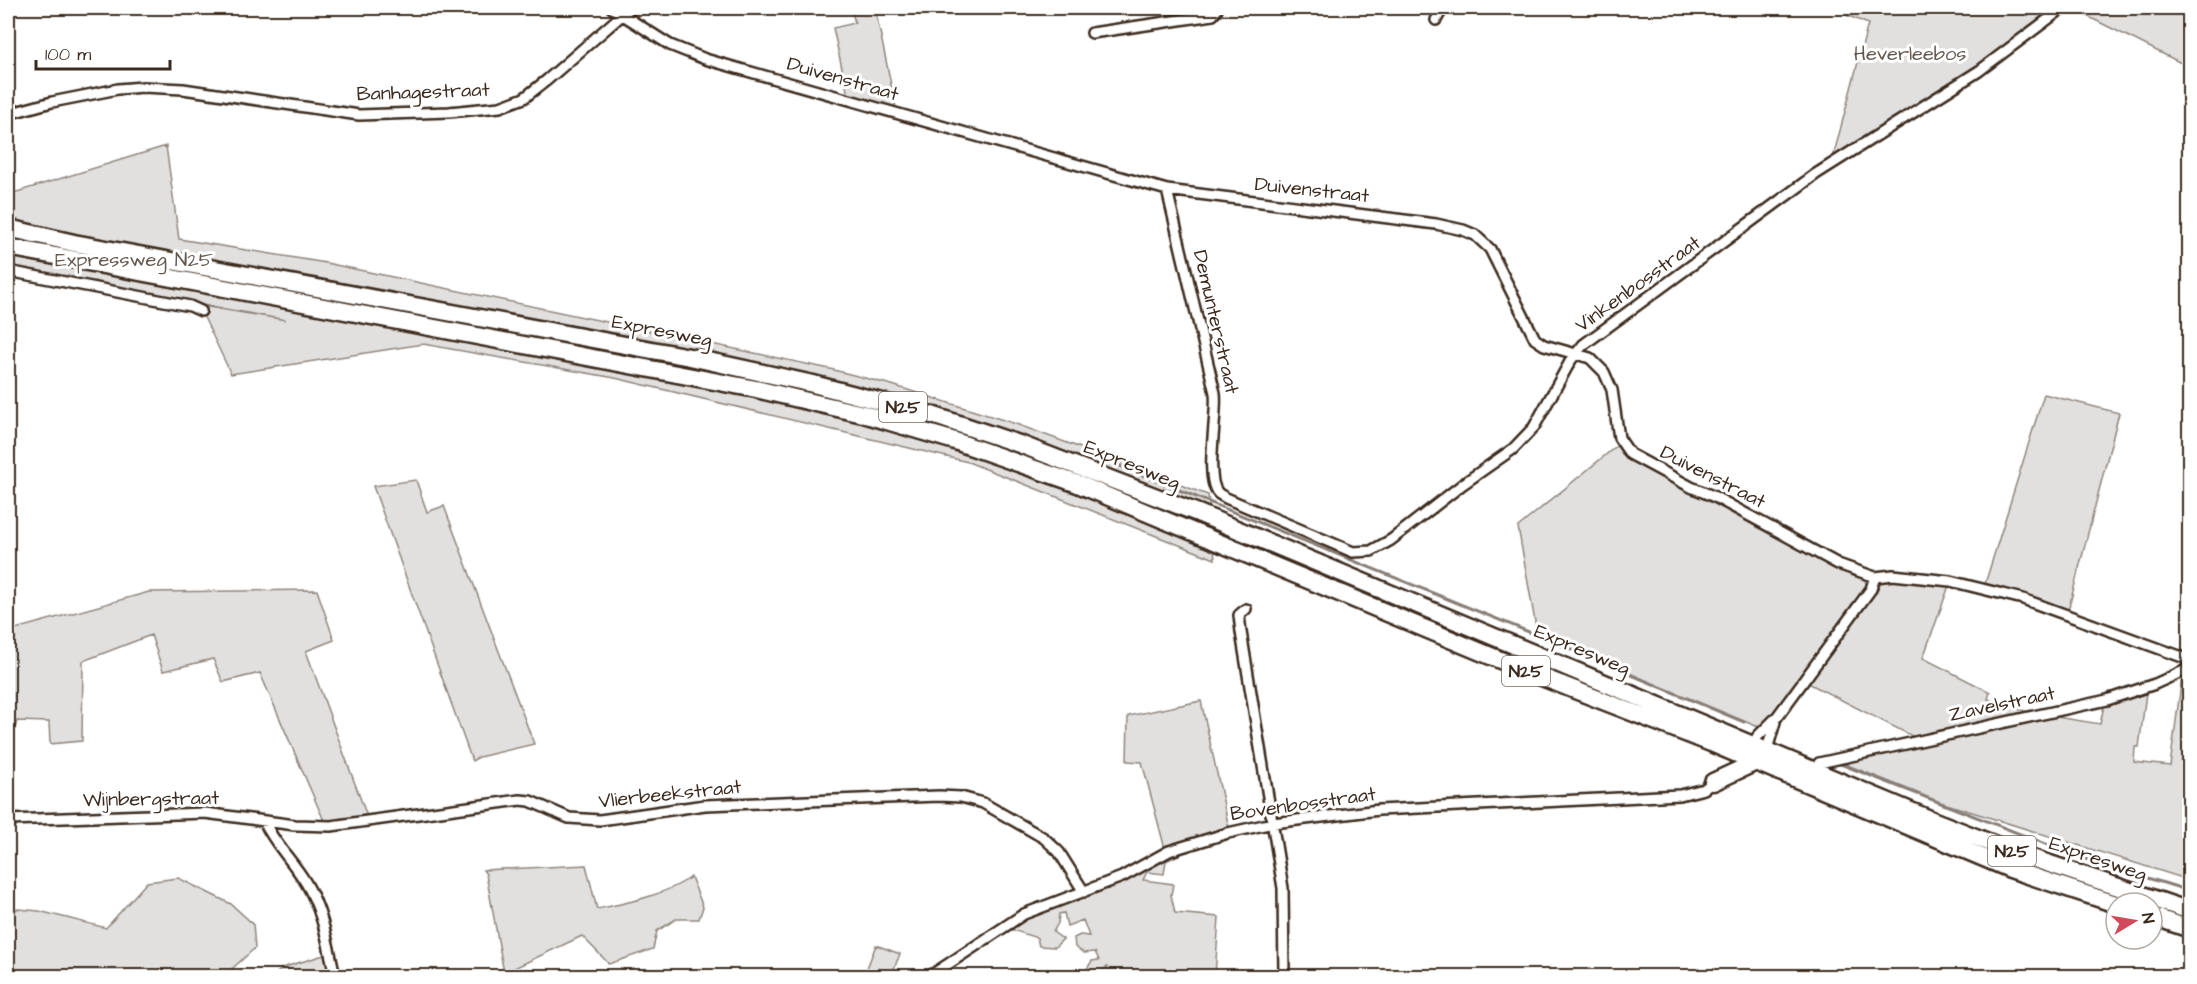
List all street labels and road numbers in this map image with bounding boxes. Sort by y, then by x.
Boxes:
street label: Duivenstraat [784,50,902,108]
street label: Banhagestraat [356,76,490,109]
street label: Duivenstraat [1253,170,1371,210]
street label: Vinkenbosstraat [1570,229,1706,339]
street label: Demunterstraat [1186,247,1246,397]
street label: Expresweg [609,308,715,355]
road number: N25 [879,392,927,422]
street label: Expresweg [1079,433,1184,498]
street label: Duivenstraat [1655,438,1771,516]
street label: Expresweg [1529,617,1634,684]
road number: N25 [1502,656,1550,686]
street label: Zavelstraat [1946,679,2058,729]
street label: Vlierbeekstraat [597,773,743,815]
street label: Bovenbosstraat [1228,780,1378,828]
street label: Wijnbergstraat [83,784,219,815]
street label: Expresweg [2045,829,2151,890]
road number: N25 [1988,836,2036,866]

